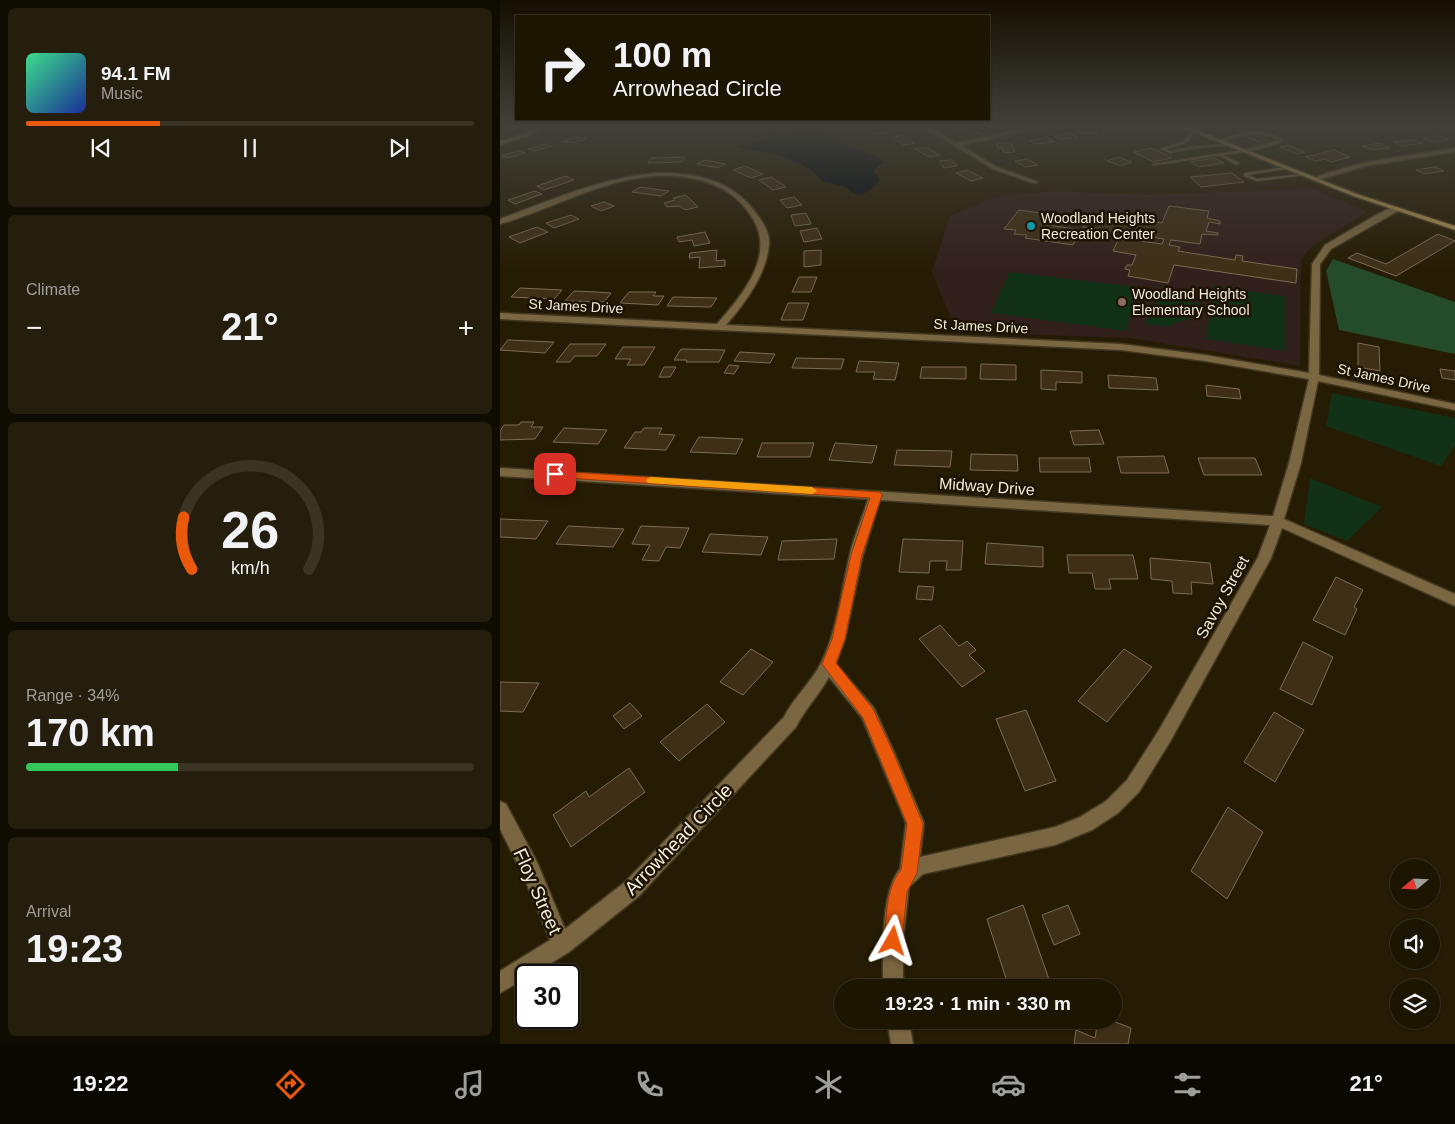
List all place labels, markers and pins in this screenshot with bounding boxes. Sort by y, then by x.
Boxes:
place label: Woodland Heights Recreation Center [1041,210,1155,242]
marker: Woodland Heights Recreation Center [1025,220,1037,232]
place label: Woodland Heights Elementary School [1132,286,1250,318]
marker: Woodland Heights Elementary School [1116,296,1128,308]
pin [534,453,576,495]

